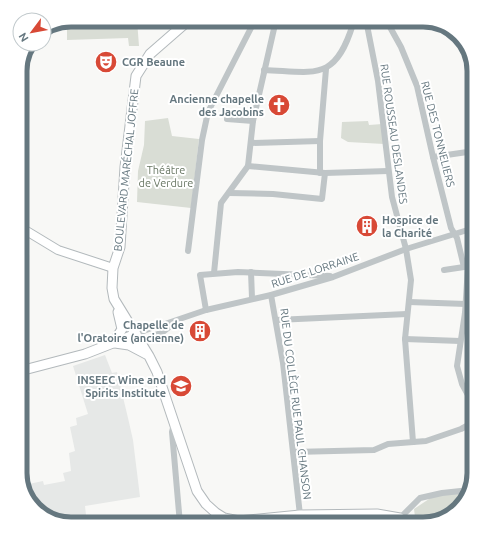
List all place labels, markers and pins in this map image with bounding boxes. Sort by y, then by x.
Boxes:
theatre icon: CGR Beaune [93,49,119,75]
place label: CGR Beaune [122,56,185,68]
church icon: Ancienne chapelle des Jacobins [266,92,292,118]
place label: Ancienne chapelle des Jacobins [169,93,264,118]
building icon: Hospice de la Charité [354,213,380,239]
place label: Hospice de la Charité [382,214,439,239]
building icon: Chapelle de l'Oratoire (ancienne) [187,318,213,344]
place label: Chapelle de l'Oratoire (ancienne) [78,319,184,345]
school or university icon: INSEEC Wine and Spirits Institute [168,373,194,399]
place label: INSEEC Wine and Spirits Institute [77,374,166,399]

